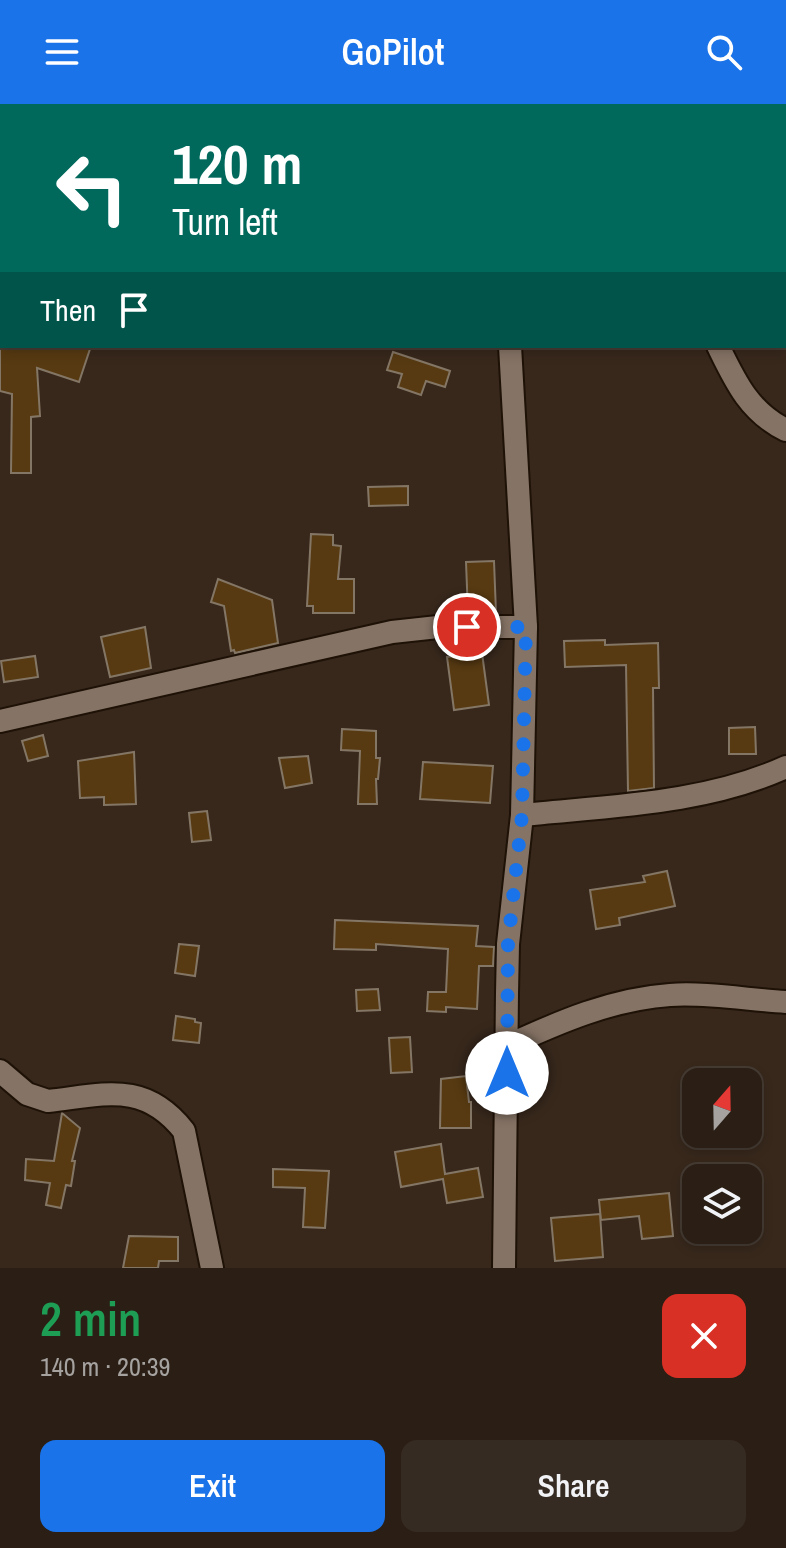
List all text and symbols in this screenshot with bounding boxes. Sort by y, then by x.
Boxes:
text: GoPilot [342,28,444,76]
icon: menu [40,30,84,74]
icon: search [702,30,746,74]
text: 120 m [172,126,302,201]
icon: left [40,136,144,240]
text: Turn left [172,198,278,246]
icon: arrive [112,288,156,332]
text: Then [40,290,96,330]
pin [433,593,501,661]
icon: arrive [445,605,489,649]
position arrow [465,1031,549,1115]
north arrow [682,1068,762,1148]
map controls [682,1068,762,1244]
button: layers [682,1164,762,1244]
text: 2 min [40,1286,141,1351]
button: close [662,1294,746,1378]
text: 140 m · 20:39 [40,1349,170,1384]
button: Exit [40,1440,385,1532]
button: Share [401,1440,746,1532]

